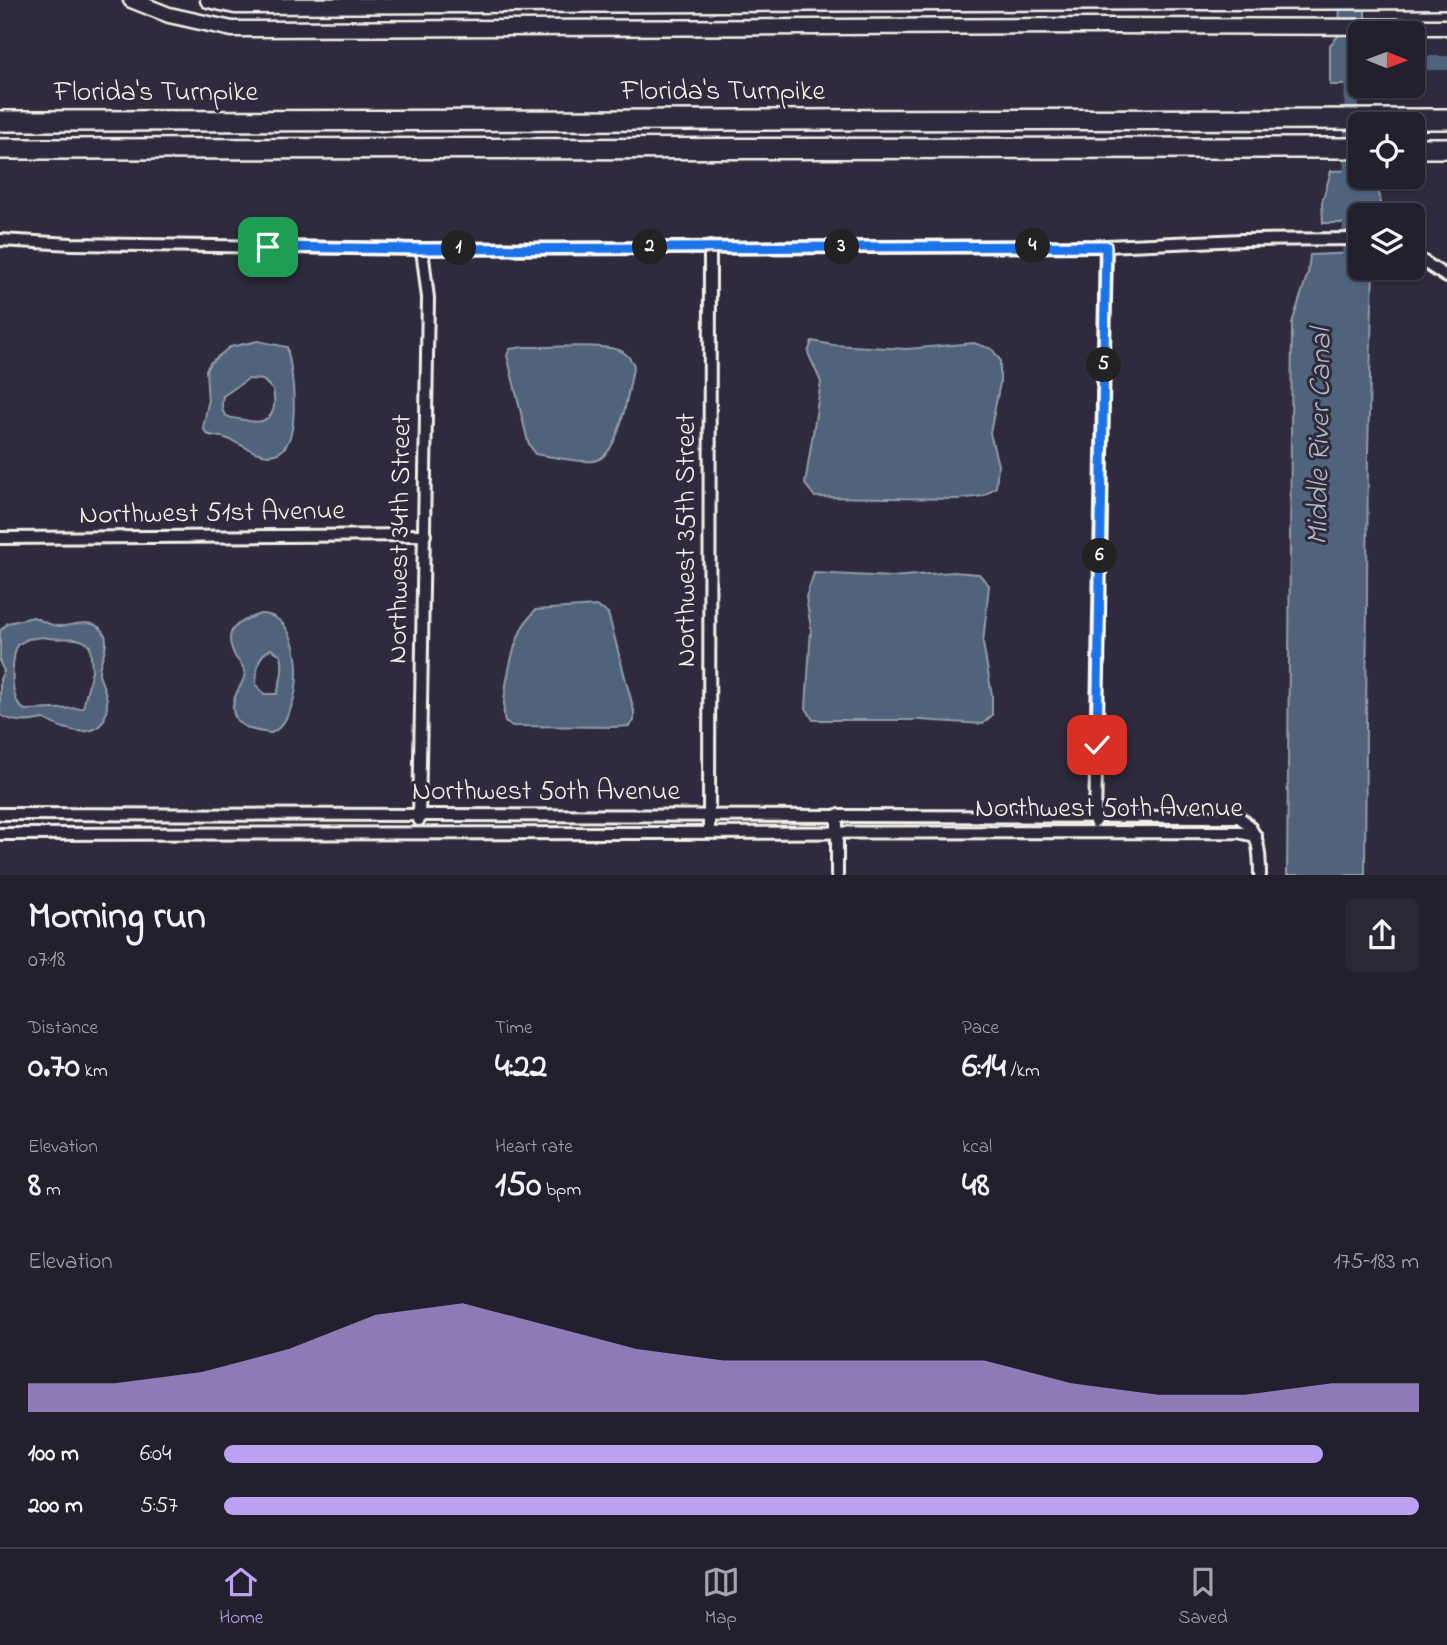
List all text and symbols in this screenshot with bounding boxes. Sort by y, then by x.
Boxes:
north arrow [1348,21,1424,98]
map controls [1348,21,1425,280]
street label: Florida's Turnpike [620,72,825,113]
street label: Florida's Turnpike [53,73,258,114]
button: locate [1348,112,1425,189]
button: layers [1348,203,1425,280]
pin [238,217,298,277]
icon: arrive [249,228,287,266]
pin: 4 [1016,229,1050,264]
pin: 1 [442,230,476,266]
pin: 2 [632,230,668,264]
pin: 3 [824,230,860,264]
text: 4 [1029,232,1036,259]
text: 2 [645,233,654,260]
text: 3 [838,233,845,260]
text: 1 [455,234,462,261]
water label: Middle River Canal [1297,324,1345,546]
pin: 5 [1086,348,1122,382]
text: 5 [1098,351,1109,378]
street label: Northwest 35th Street [667,413,708,667]
street label: Northwest 34th Street [378,414,424,664]
street label: Northwest 51st Avenue [79,491,346,537]
pin: 6 [1082,538,1118,574]
text: 6 [1095,542,1104,569]
pin [1067,715,1127,775]
icon: check [1078,726,1116,764]
street label: Northwest 50th Avenue [412,772,680,813]
street label: Northwest 50th Avenue [975,789,1243,830]
text: Morning run [28,890,206,946]
button: share [1345,898,1419,972]
text: 07:18 [28,944,65,977]
text: Distance [28,1015,98,1042]
text: Time [495,1015,533,1042]
text: Pace [962,1015,999,1042]
text: 0.70 [28,1042,80,1093]
text: 4:22 [495,1042,547,1093]
text: 6:14 [962,1042,1006,1093]
text: km [80,1058,108,1085]
text: /km [1006,1058,1040,1085]
text: Elevation [28,1134,98,1161]
text: Heart rate [495,1134,573,1161]
text: kcal [962,1134,992,1161]
text: 8 [28,1161,41,1212]
text: 150 [495,1161,541,1212]
text: 48 [962,1161,990,1212]
text: m [41,1177,61,1204]
text: bpm [541,1177,581,1204]
text: Elevation [28,1246,113,1279]
text: 175–183 m [1333,1246,1419,1279]
text: 100 m [28,1438,79,1471]
text: 6:04 [140,1438,172,1471]
text: 200 m [28,1490,83,1523]
text: 5:57 [140,1490,178,1523]
tab: Home [219,1563,263,1632]
tab: Map [702,1563,740,1632]
tab: Saved [1178,1563,1228,1632]

